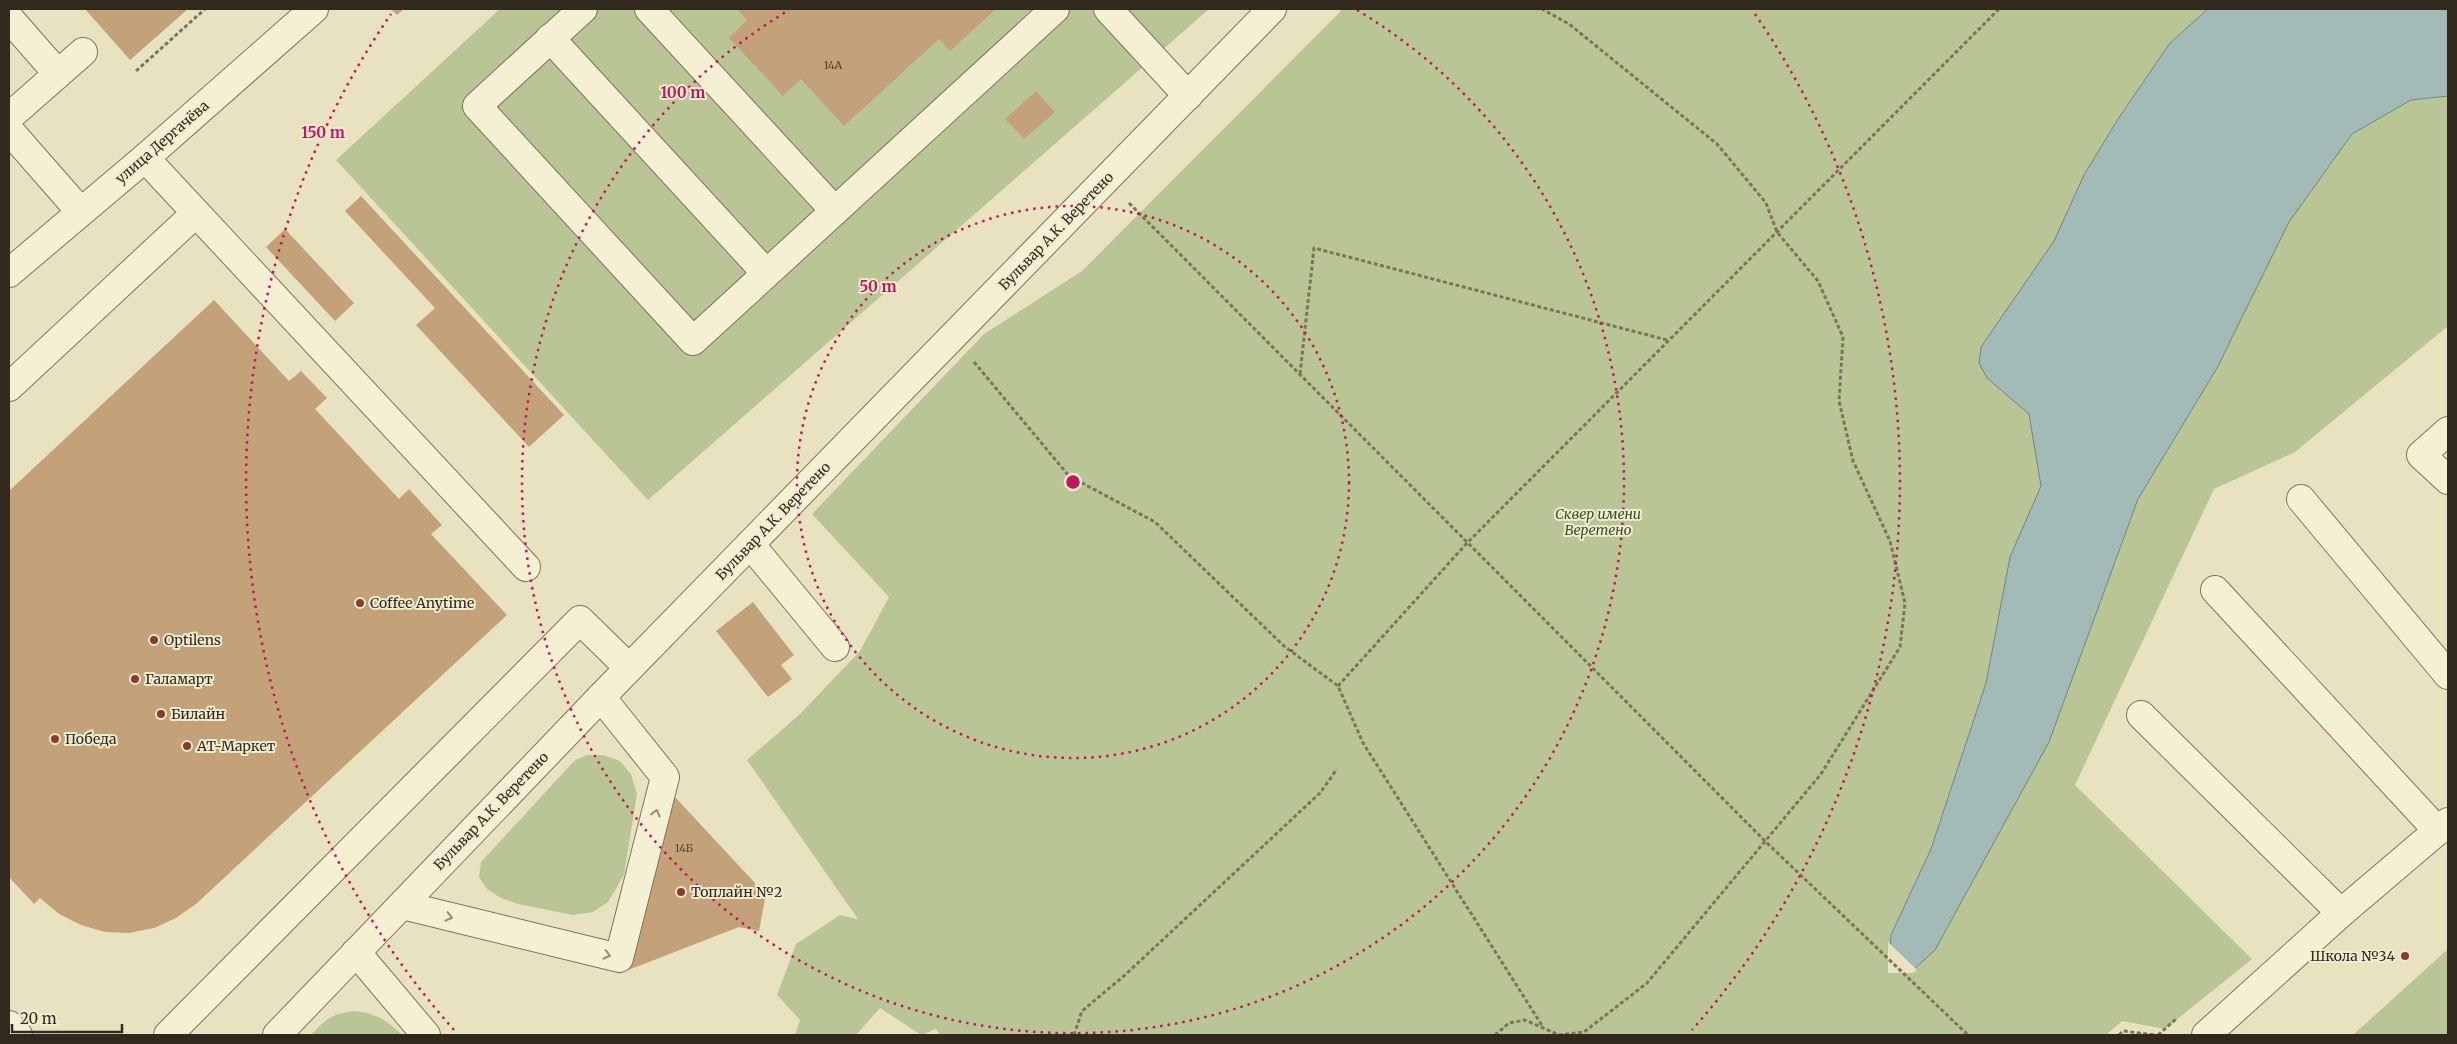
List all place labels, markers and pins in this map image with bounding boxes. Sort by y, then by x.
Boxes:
centre of rings [1064,473,1082,491]
place label: Coffee Anytime [370,594,474,612]
marker: Coffee Anytime [354,597,366,609]
place label: Optilens [164,631,221,649]
marker: Optilens [148,634,160,646]
place label: Галамарт [145,670,213,688]
marker: Галамарт [129,673,141,685]
place label: Билайн [171,705,226,723]
marker: Билайн [155,708,167,720]
place label: Победа [65,730,117,748]
marker: Победа [49,733,61,745]
place label: АТ-Маркет [196,737,276,755]
marker: АТ-Маркет [181,740,193,752]
place label: Топлайн №2 [691,883,782,901]
marker: Топлайн №2 [675,886,687,898]
place label: Школа №34 [2310,947,2395,965]
marker: Школа №34 [2399,950,2411,962]

